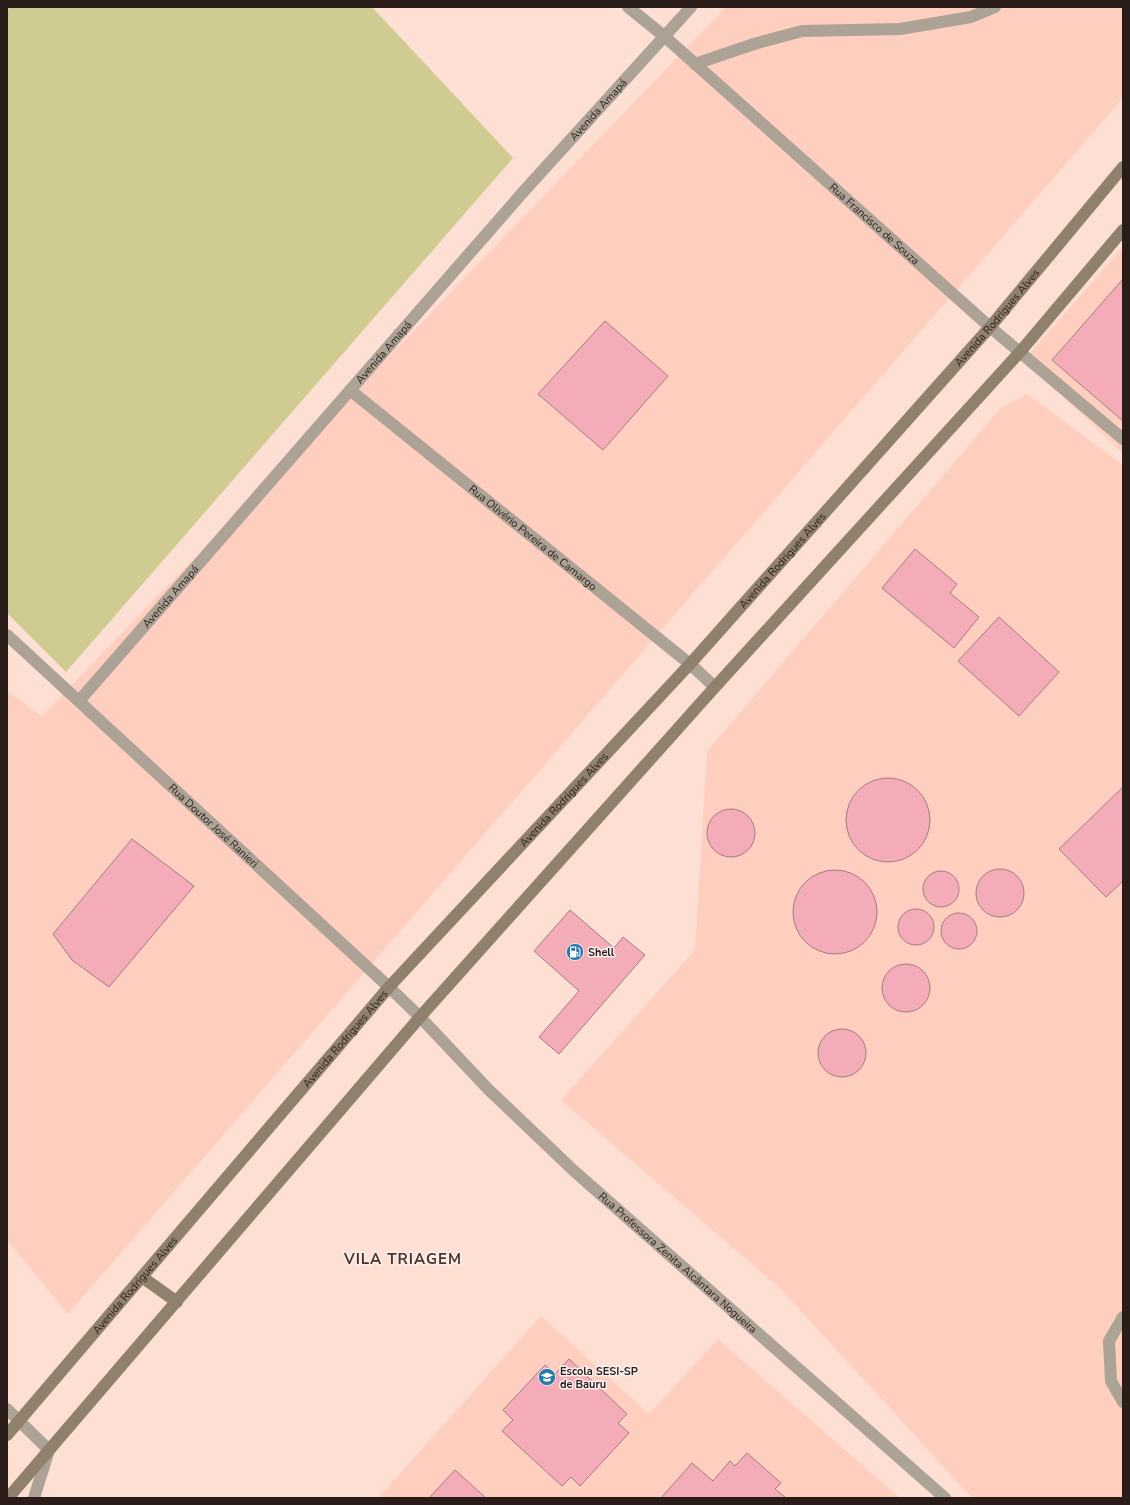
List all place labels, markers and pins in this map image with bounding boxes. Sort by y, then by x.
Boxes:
fuel station icon: Shell [565,942,585,962]
place label: Shell [588,945,615,960]
place label: Escola SESI-SP de Bauru [560,1364,638,1392]
school or university icon: Escola SESI-SP de Bauru [537,1367,557,1387]

